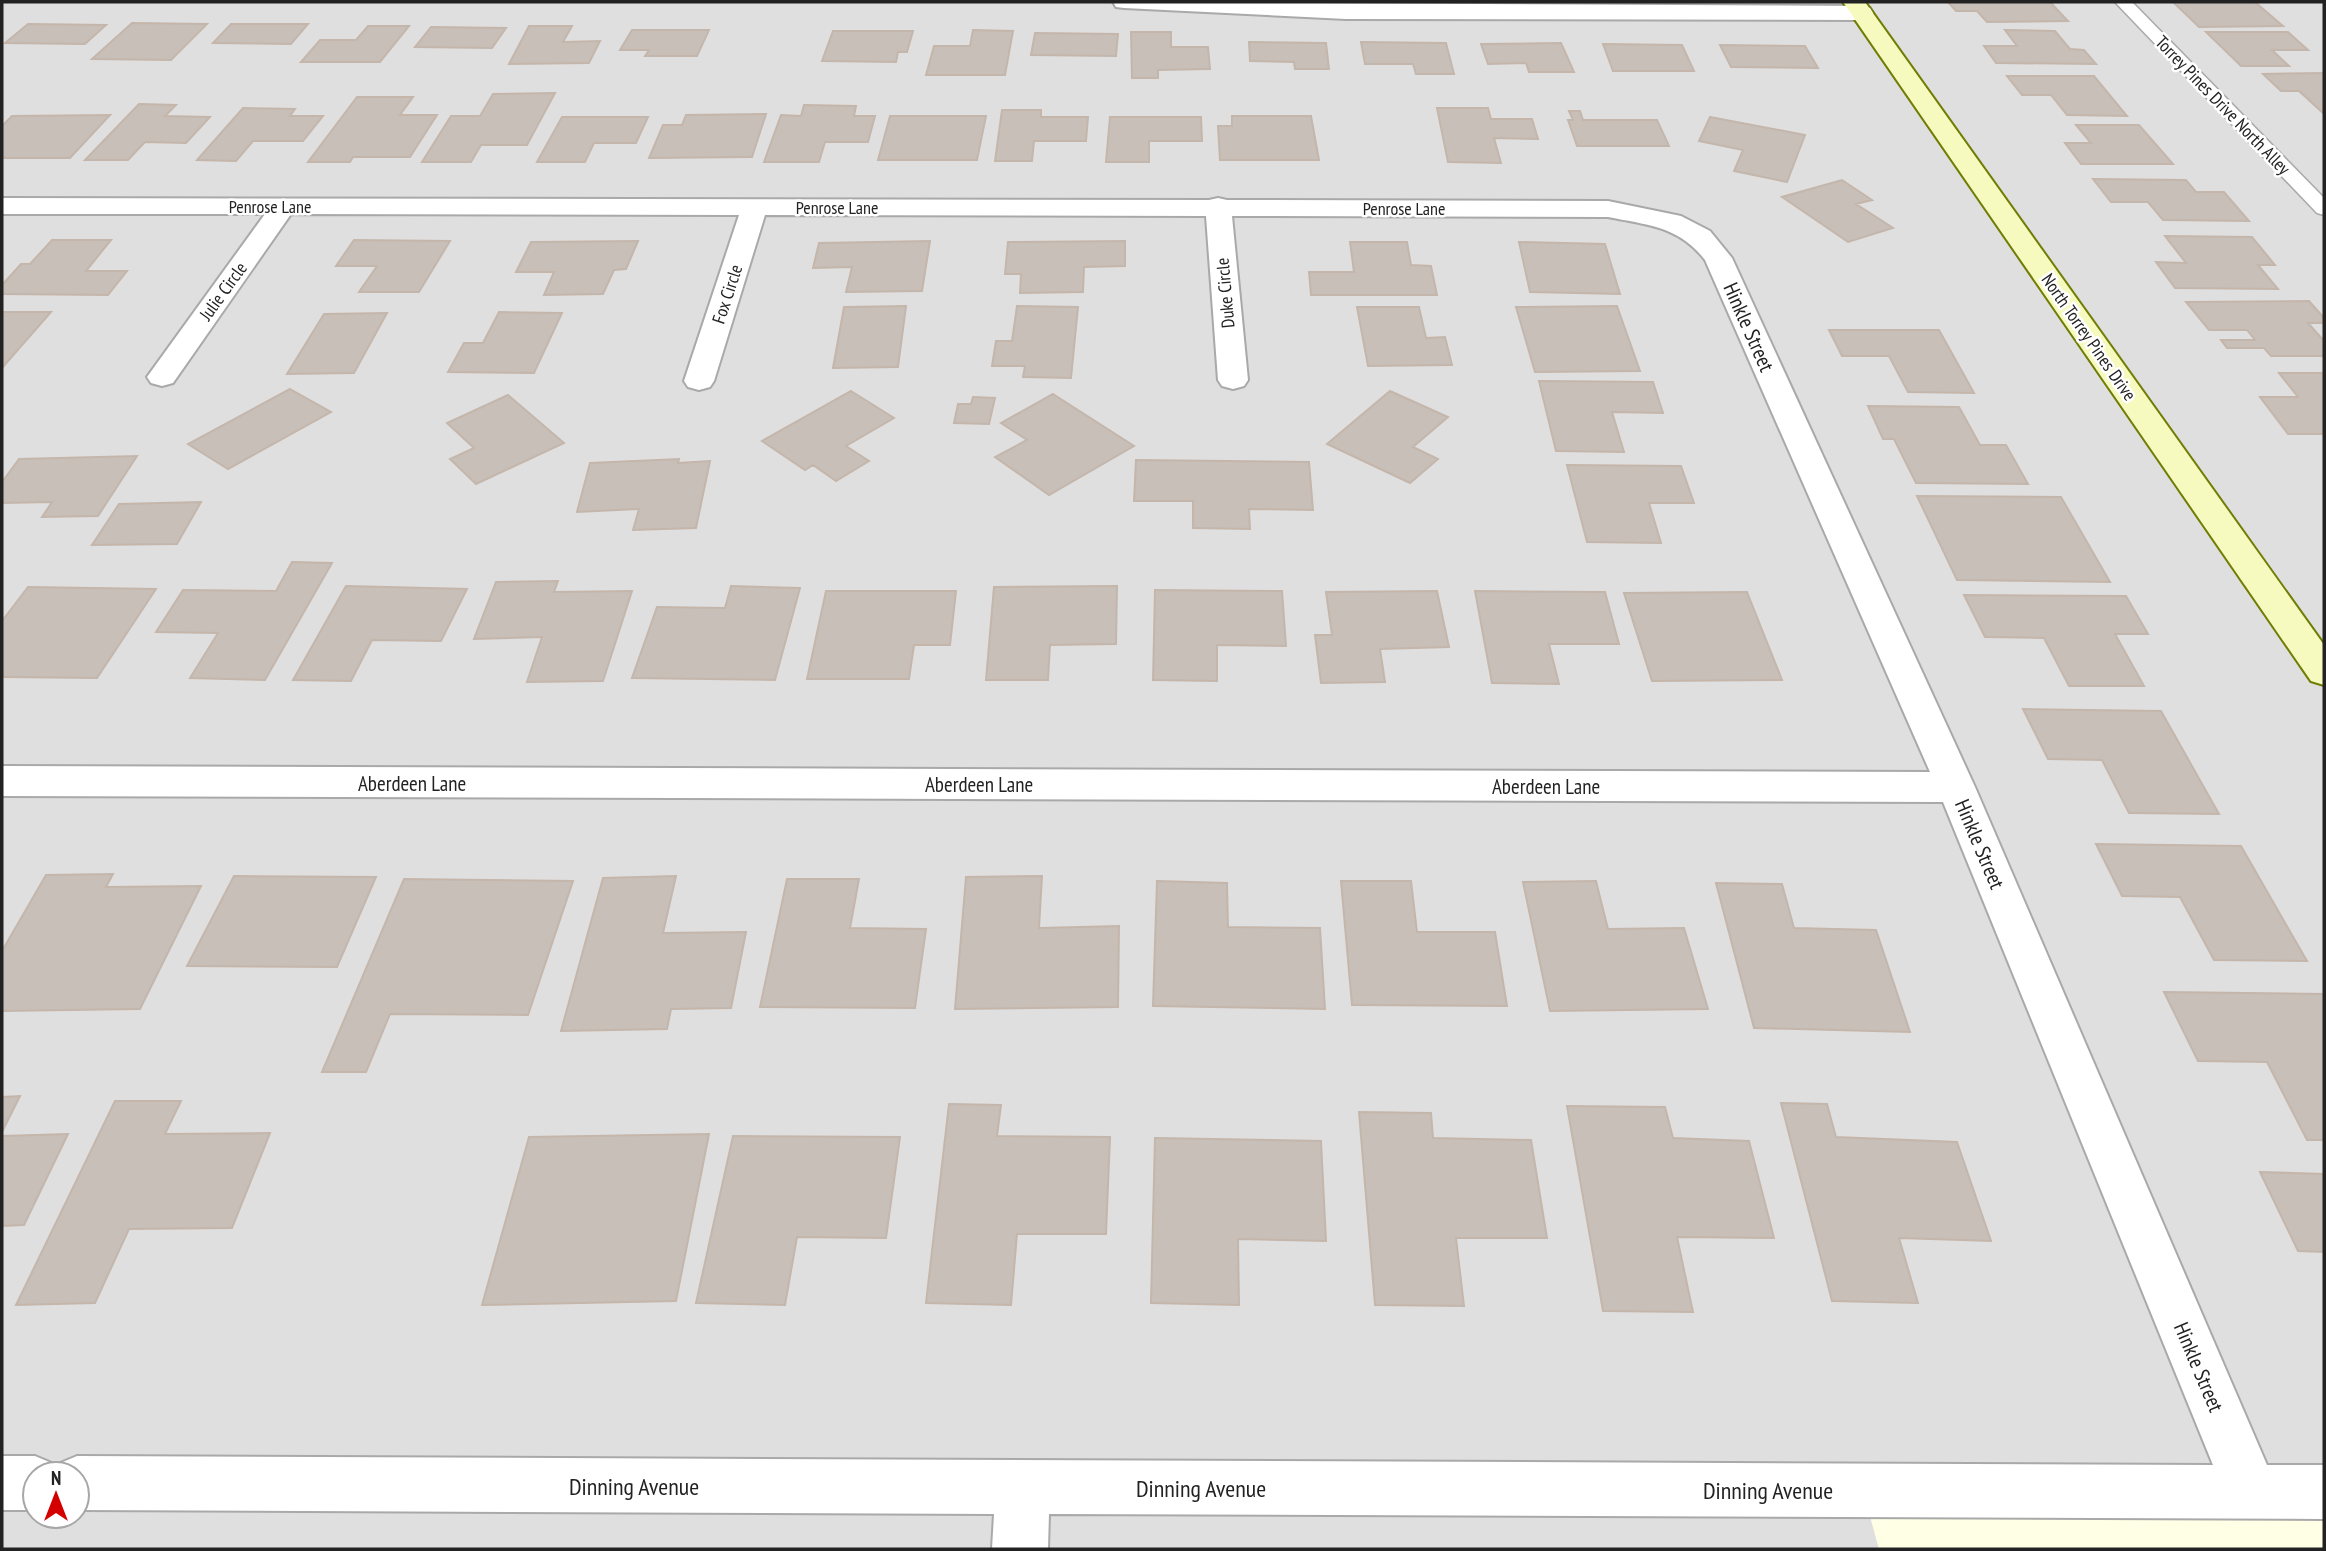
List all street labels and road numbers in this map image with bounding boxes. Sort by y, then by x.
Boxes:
street label: Torrey Pines Drive North Alley [2151,31,2296,180]
street label: Penrose Lane [229,195,311,218]
street label: Penrose Lane [796,196,878,219]
street label: Penrose Lane [1363,197,1445,220]
street label: Julie Circle [194,257,252,326]
street label: Duke Circle [1210,257,1240,329]
street label: Fox Circle [707,262,747,326]
street label: North Torrey Pines Drive [2037,269,2141,405]
street label: Hinkle Street [1717,278,1781,376]
street label: Aberdeen Lane [358,770,466,797]
street label: Aberdeen Lane [925,771,1033,798]
street label: Aberdeen Lane [1492,773,1600,800]
street label: Hinkle Street [1949,795,2011,893]
street label: Hinkle Street [2168,1318,2230,1416]
street label: Dinning Avenue [569,1471,699,1502]
street label: Dinning Avenue [1136,1473,1266,1504]
street label: Dinning Avenue [1703,1475,1833,1506]

